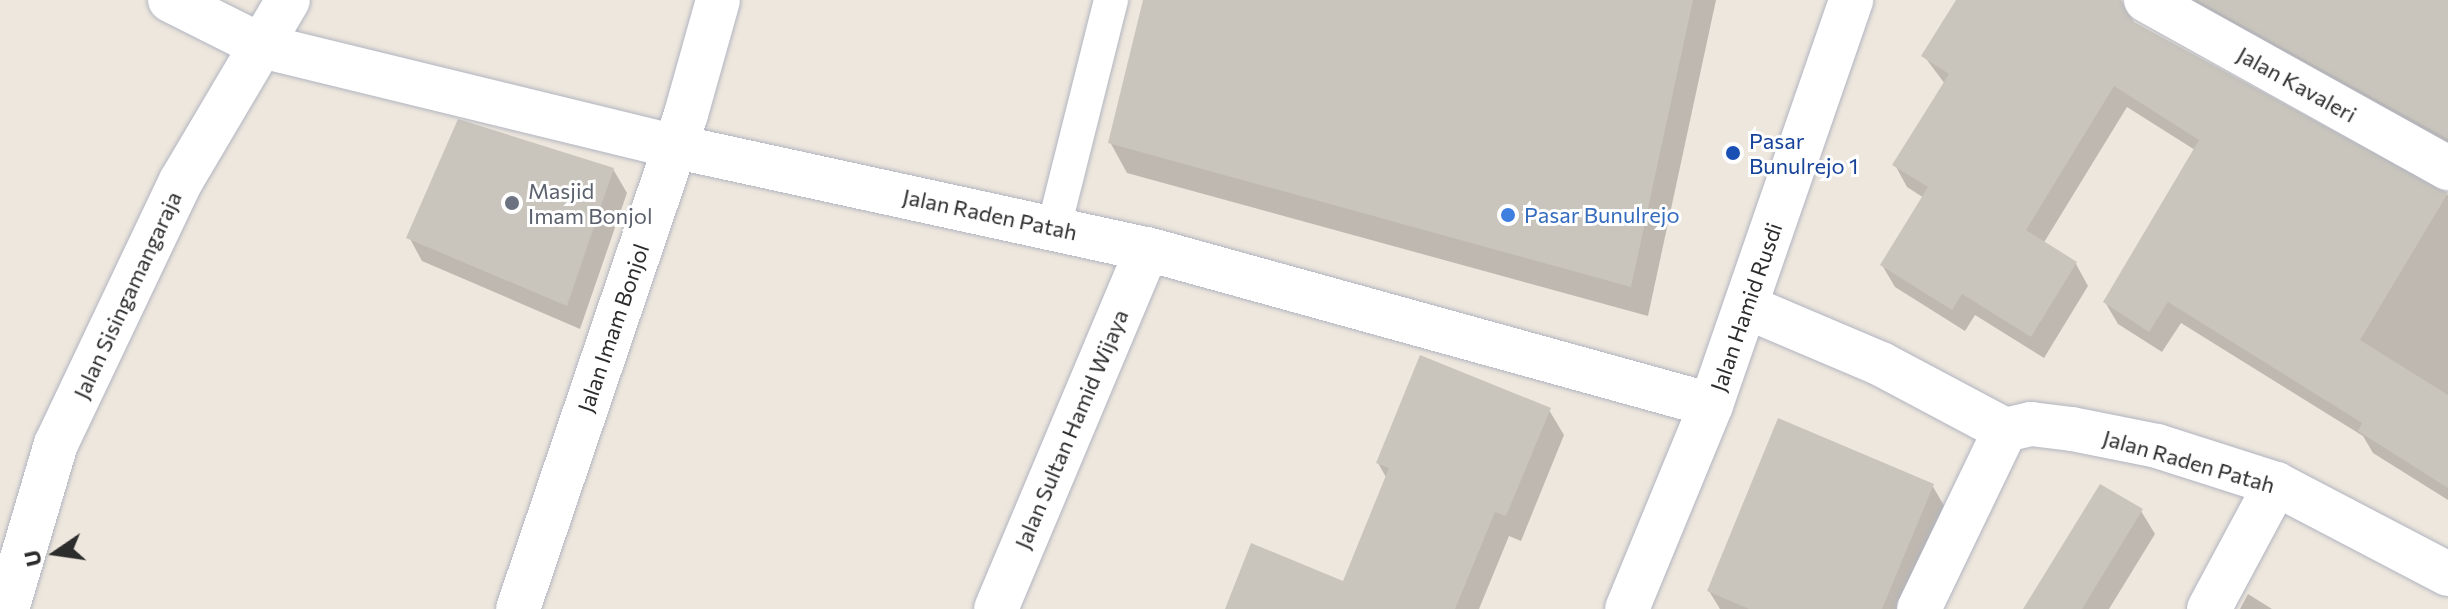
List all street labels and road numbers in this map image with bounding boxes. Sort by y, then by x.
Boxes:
street label: Jalan Kavaleri [2233,40,2361,128]
street label: Jalan Raden Patah [900,183,1080,245]
street label: Jalan Sisingamangaraja [67,187,187,403]
street label: Jalan Hamid Rusdi [1705,219,1787,395]
street label: Jalan Imam Bonjol [572,240,654,416]
street label: Jalan Sultan Hamid Wijaya [1009,305,1133,553]
street label: Jalan Raden Patah [2100,424,2278,498]

